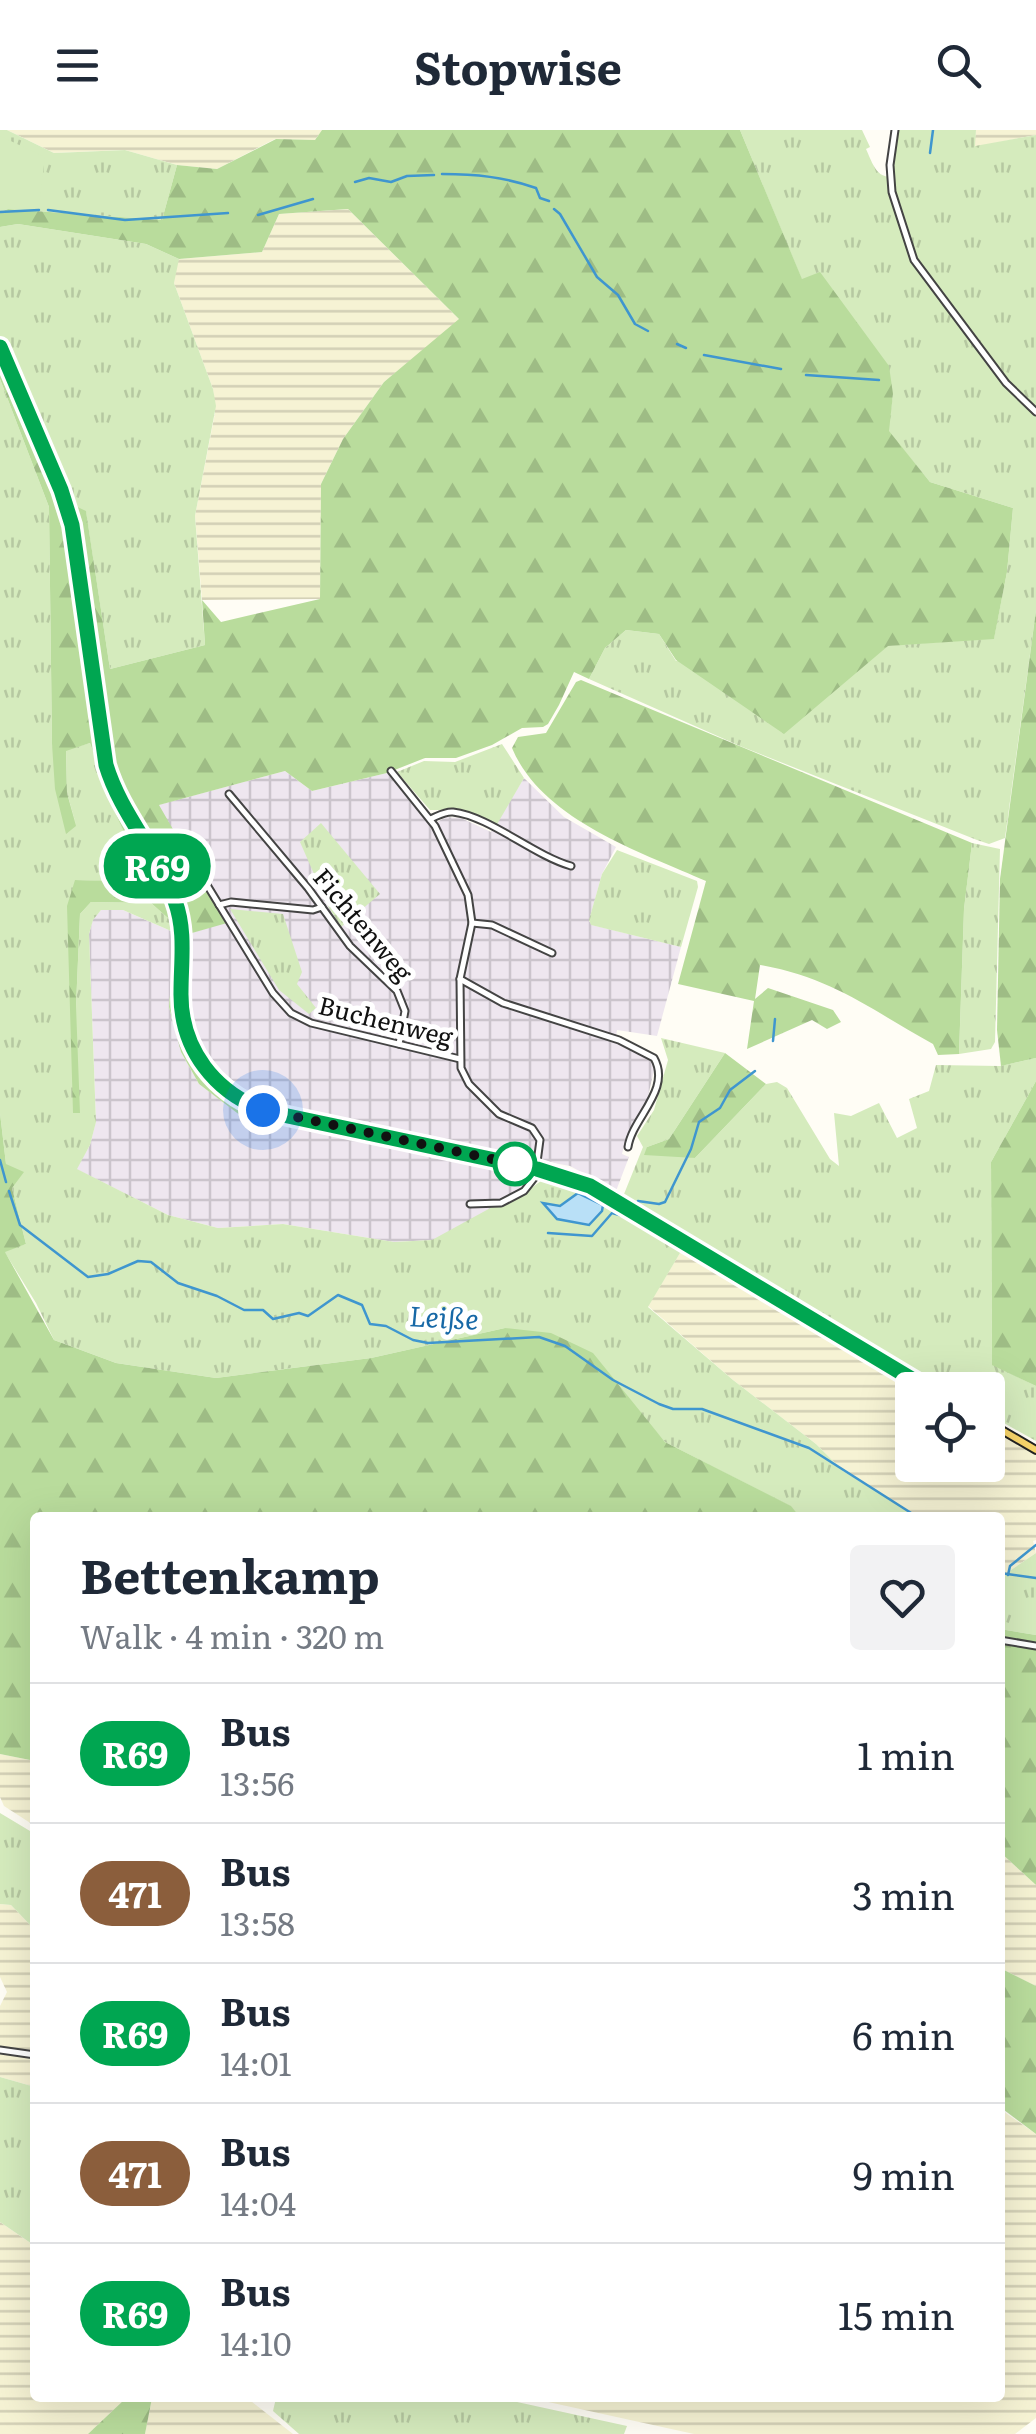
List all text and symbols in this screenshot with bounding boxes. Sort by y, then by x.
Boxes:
text: Stopwise [414,32,622,99]
icon: menu [50,38,105,93]
icon: search [931,38,986,93]
line badge: R69 [100,834,214,898]
text: R69 [124,840,190,892]
street label: Fichtenweg [305,859,423,989]
street label: Buchenweg [315,985,457,1055]
your location [238,1085,288,1135]
unlabelled marker [494,1143,536,1185]
water label: Leiße [408,1293,480,1339]
map controls [895,1372,1005,1482]
button: locate [895,1372,1005,1482]
text: Bettenkamp [80,1538,380,1609]
button: heart [850,1545,955,1650]
text: Walk · 4 min · 320 m [80,1611,384,1659]
text: Bus [220,1701,291,1758]
text: 1 min [857,1725,955,1782]
text: R69 [102,1727,168,1779]
text: 13:56 [220,1758,294,1806]
text: Bus [220,1841,291,1898]
text: 3 min [852,1865,955,1922]
text: 471 [108,1867,162,1919]
text: 13:58 [220,1898,295,1946]
text: Bus [220,1981,291,2038]
text: 6 min [852,2005,955,2062]
text: R69 [102,2007,168,2059]
text: 14:01 [220,2038,292,2086]
text: Bus [220,2121,291,2178]
text: 9 min [853,2145,955,2202]
text: 471 [108,2147,162,2199]
text: 14:04 [220,2178,296,2226]
text: Bus [220,2261,291,2318]
text: 15 min [838,2285,955,2342]
text: R69 [102,2287,168,2339]
text: 14:10 [220,2318,292,2366]

